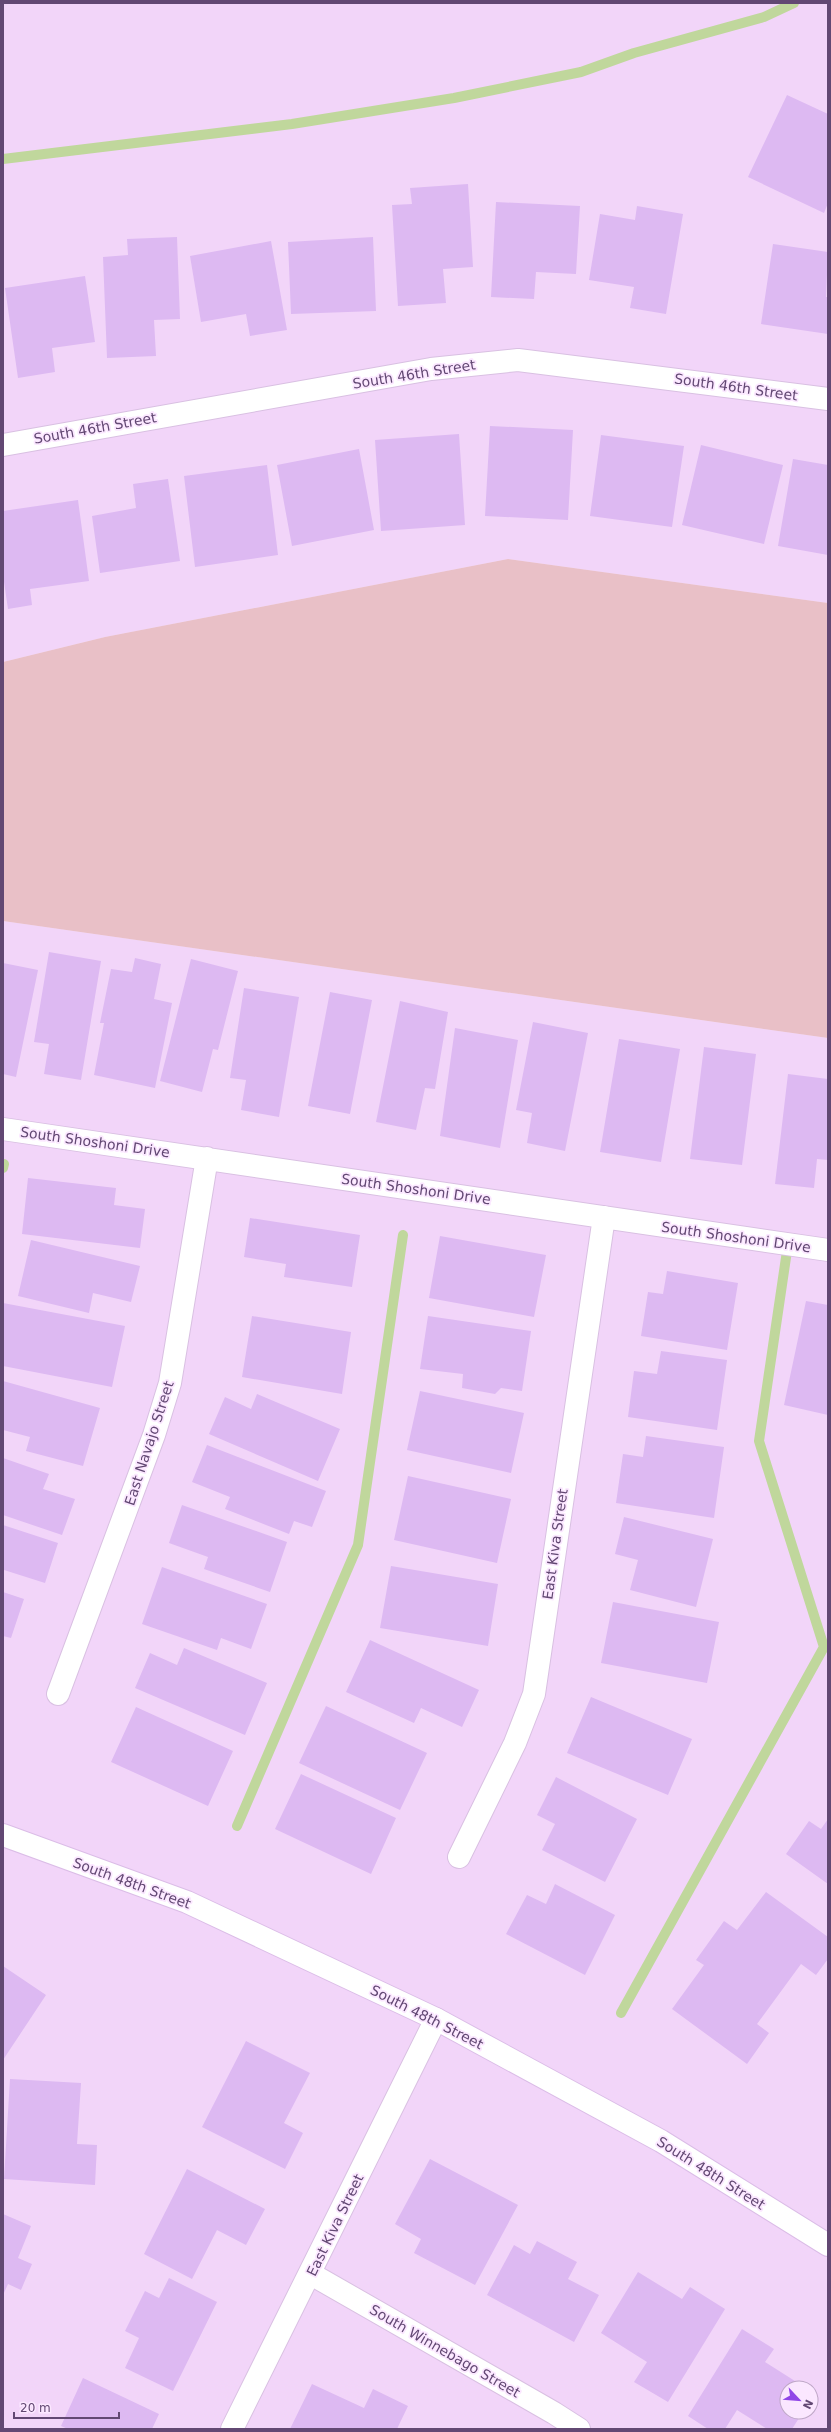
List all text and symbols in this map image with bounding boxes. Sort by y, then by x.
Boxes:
street label: South 46th Street [351,356,477,392]
street label: South 46th Street [673,370,799,404]
street label: South 46th Street [32,409,158,447]
street label: South Shoshoni Drive [19,1124,171,1160]
street label: South Shoshoni Drive [340,1171,492,1207]
street label: South Shoshoni Drive [660,1219,812,1255]
street label: East Navajo Street [121,1378,177,1507]
street label: East Kiva Street [539,1487,571,1600]
street label: South 48th Street [71,1854,194,1912]
street label: South 48th Street [368,1982,486,2053]
street label: South 48th Street [654,2133,768,2213]
street label: East Kiva Street [303,2171,367,2279]
street label: South Winnebago Street [367,2301,523,2401]
north arrow [779,2380,819,2420]
scale bar [14,2394,119,2420]
text: N [800,2397,815,2411]
text: 20 m [20,2401,51,2415]

